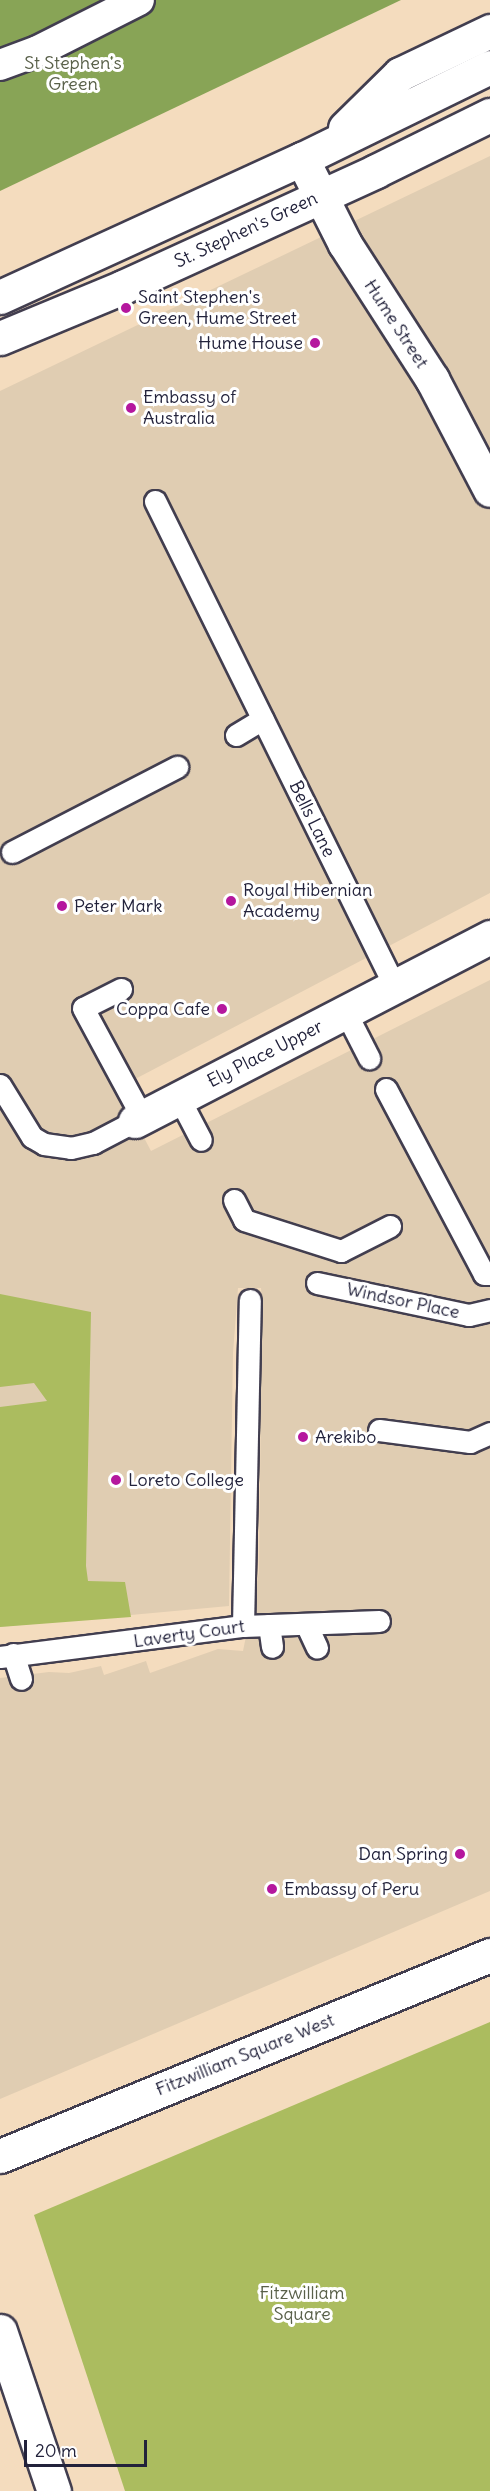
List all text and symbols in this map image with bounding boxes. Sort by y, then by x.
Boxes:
park label: St Stephen's Green [24,53,122,96]
street label: St. Stephen's Green [171,187,321,273]
street label: Hume Street [359,276,433,372]
place label: Saint Stephen's Green, Hume Street [138,287,297,330]
marker: Saint Stephen's Green, Hume Street [119,301,133,315]
place label: Hume House [198,332,303,354]
marker: Hume House [308,336,322,350]
place label: Embassy of Australia [143,387,236,430]
marker: Embassy of Australia [124,401,138,415]
street label: Bells Lane [284,777,340,861]
place label: Royal Hibernian Academy [243,880,372,922]
marker: Royal Hibernian Academy [224,894,238,908]
place label: Peter Mark [74,895,162,917]
marker: Peter Mark [55,899,69,913]
place label: Coppa Cafe [116,998,210,1020]
marker: Coppa Cafe [215,1002,229,1016]
street label: Ely Place Upper [204,1016,326,1092]
street label: Windsor Place [345,1278,461,1324]
place label: Arekibo [315,1426,376,1448]
marker: Arekibo [296,1430,310,1444]
place label: Loreto College [128,1469,244,1491]
marker: Loreto College [109,1473,123,1487]
street label: Laverty Court [132,1616,246,1652]
place label: Dan Spring [358,1843,448,1865]
marker: Dan Spring [453,1847,467,1861]
place label: Embassy of Peru [284,1878,419,1900]
marker: Embassy of Peru [265,1882,279,1896]
street label: Fitzwilliam Square West [153,2009,337,2101]
park label: Fitzwilliam Square [259,2283,345,2326]
scale bar [27,2428,150,2466]
text: 20 m [35,2439,77,2462]

